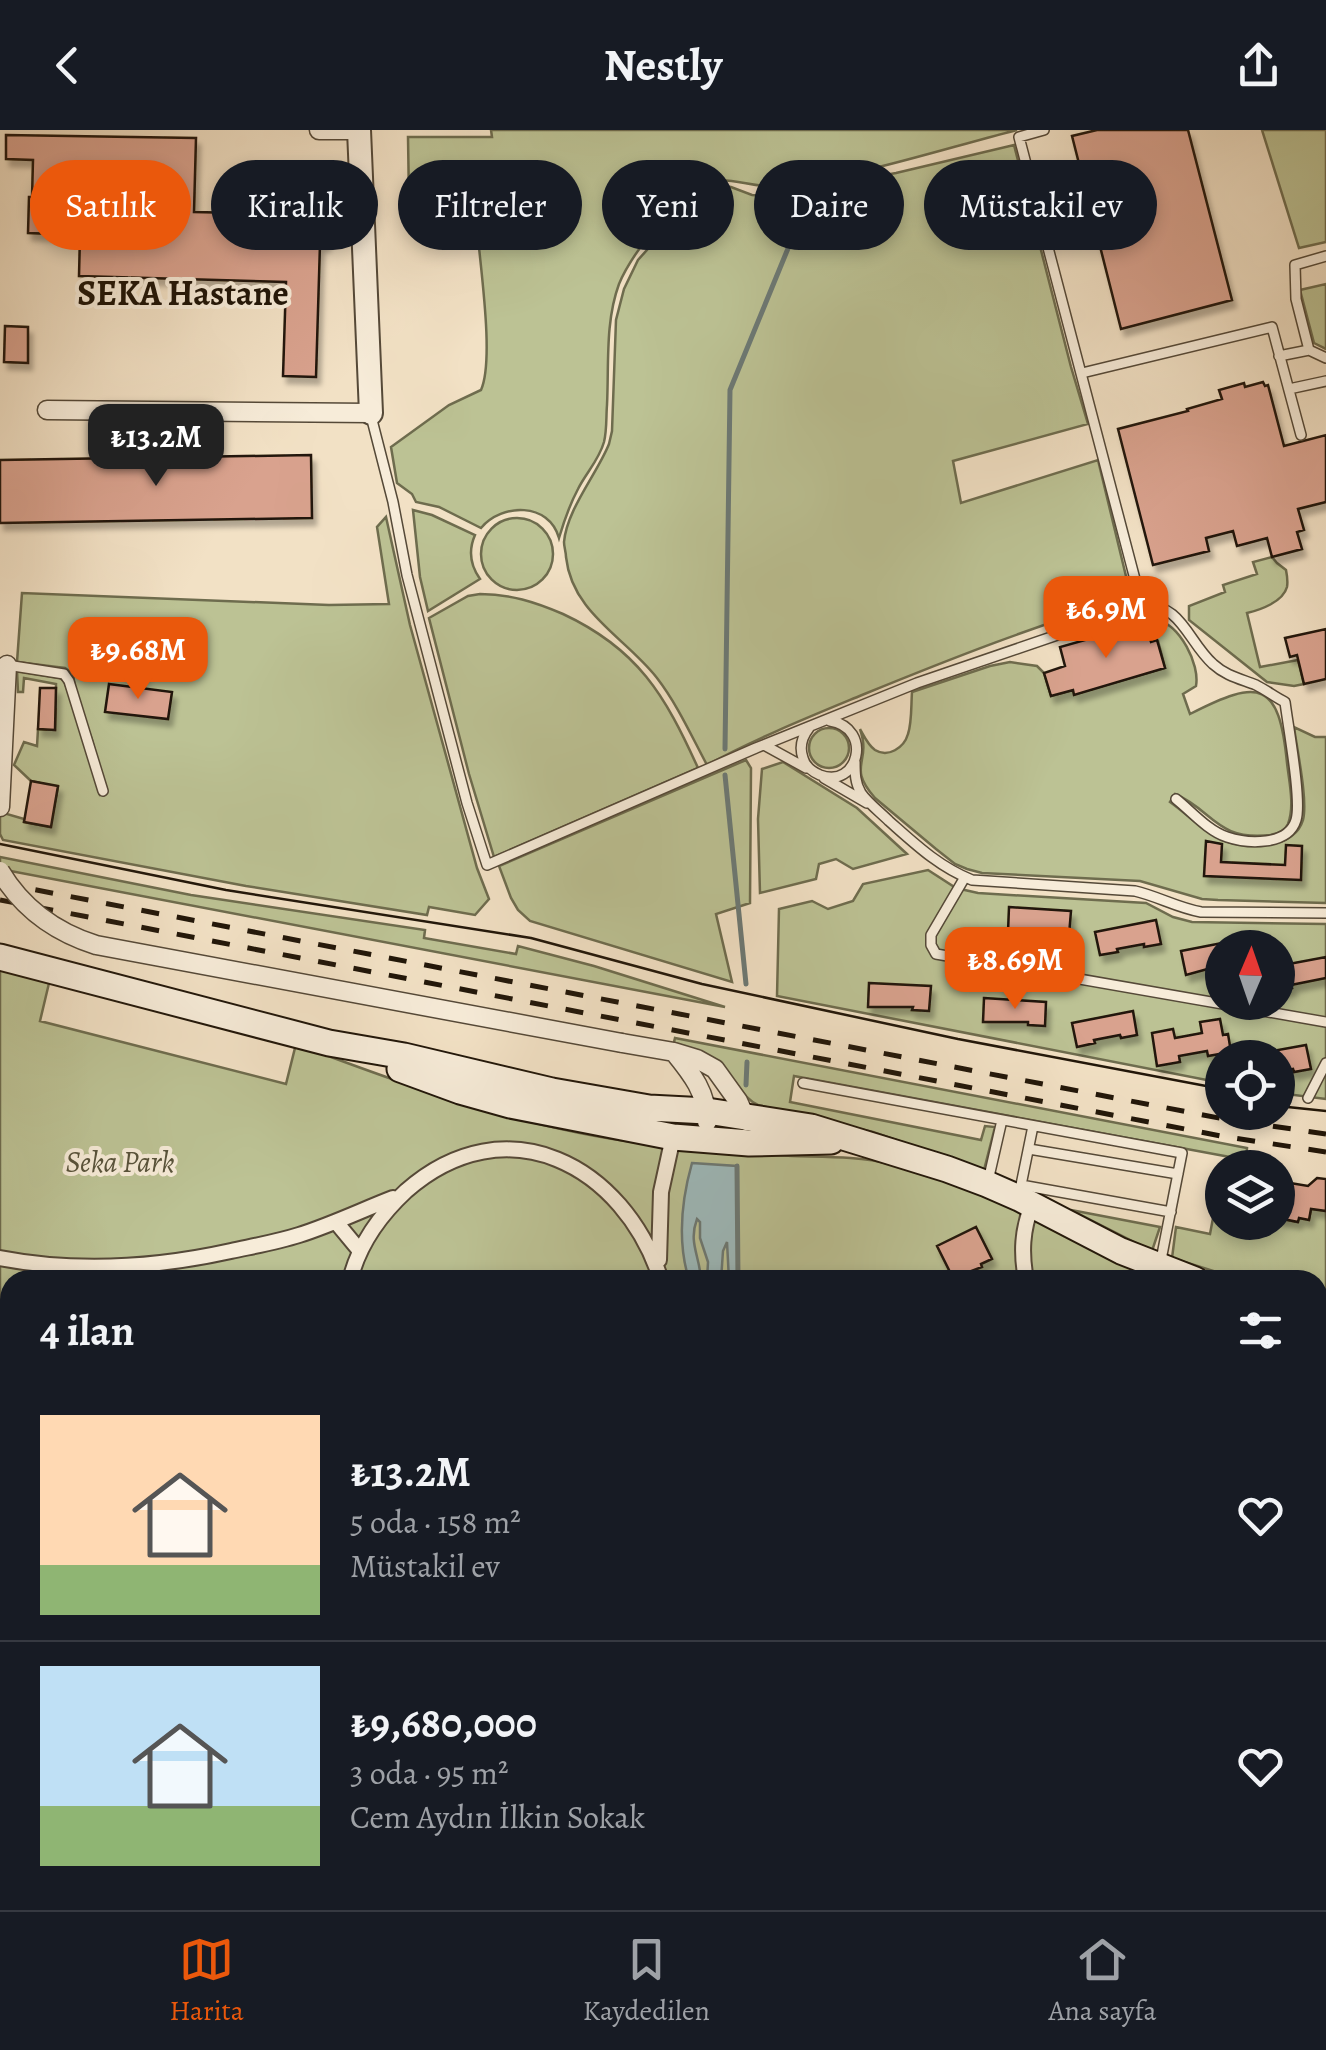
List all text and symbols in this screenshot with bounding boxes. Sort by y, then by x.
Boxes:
text: Nestly [604,34,722,96]
icon: back [40,38,95,93]
icon: share [1231,38,1286,93]
chip: Satılık [30,160,191,250]
chip: Kiralık [211,160,378,250]
chip: Filtreler [398,160,582,250]
chip: Yeni [602,160,734,250]
chip: Daire [754,160,904,250]
chip: Müstakil ev [924,160,1157,250]
district label: SEKA Hastane [77,269,289,317]
pin: ₺13.2M [75,404,237,489]
text: ₺13.2M [110,414,202,458]
pin: ₺6.9M [1036,576,1176,661]
text: ₺6.9M [1065,586,1147,630]
pin: ₺9.68M [57,617,219,702]
text: ₺9.68M [90,627,186,671]
pin: ₺8.69M [934,927,1096,1012]
north arrow [1205,930,1295,1020]
map controls [1205,930,1295,1240]
text: ₺8.69M [967,937,1063,981]
button: locate [1205,1040,1295,1130]
park label: Seka Park [65,1142,175,1182]
button: layers [1205,1150,1295,1240]
text: 4 ilan [40,1302,134,1359]
icon: filters [1233,1303,1288,1358]
text: ₺13.2M [350,1443,471,1500]
icon: home [120,1455,240,1575]
icon: heart [1233,1488,1288,1543]
text: 5 oda · 158 m² [350,1500,521,1544]
text: Müstakil ev [350,1544,500,1588]
text: ₺9,680,000 [350,1694,537,1751]
icon: home [120,1706,240,1826]
icon: heart [1233,1739,1288,1794]
text: 3 oda · 95 m² [350,1751,509,1795]
text: Cem Aydın İlkin Sokak [350,1795,645,1839]
tab: Harita [169,1932,244,2030]
tab: Kaydedilen [583,1932,710,2030]
tab: Ana sayfa [1049,1932,1157,2030]

